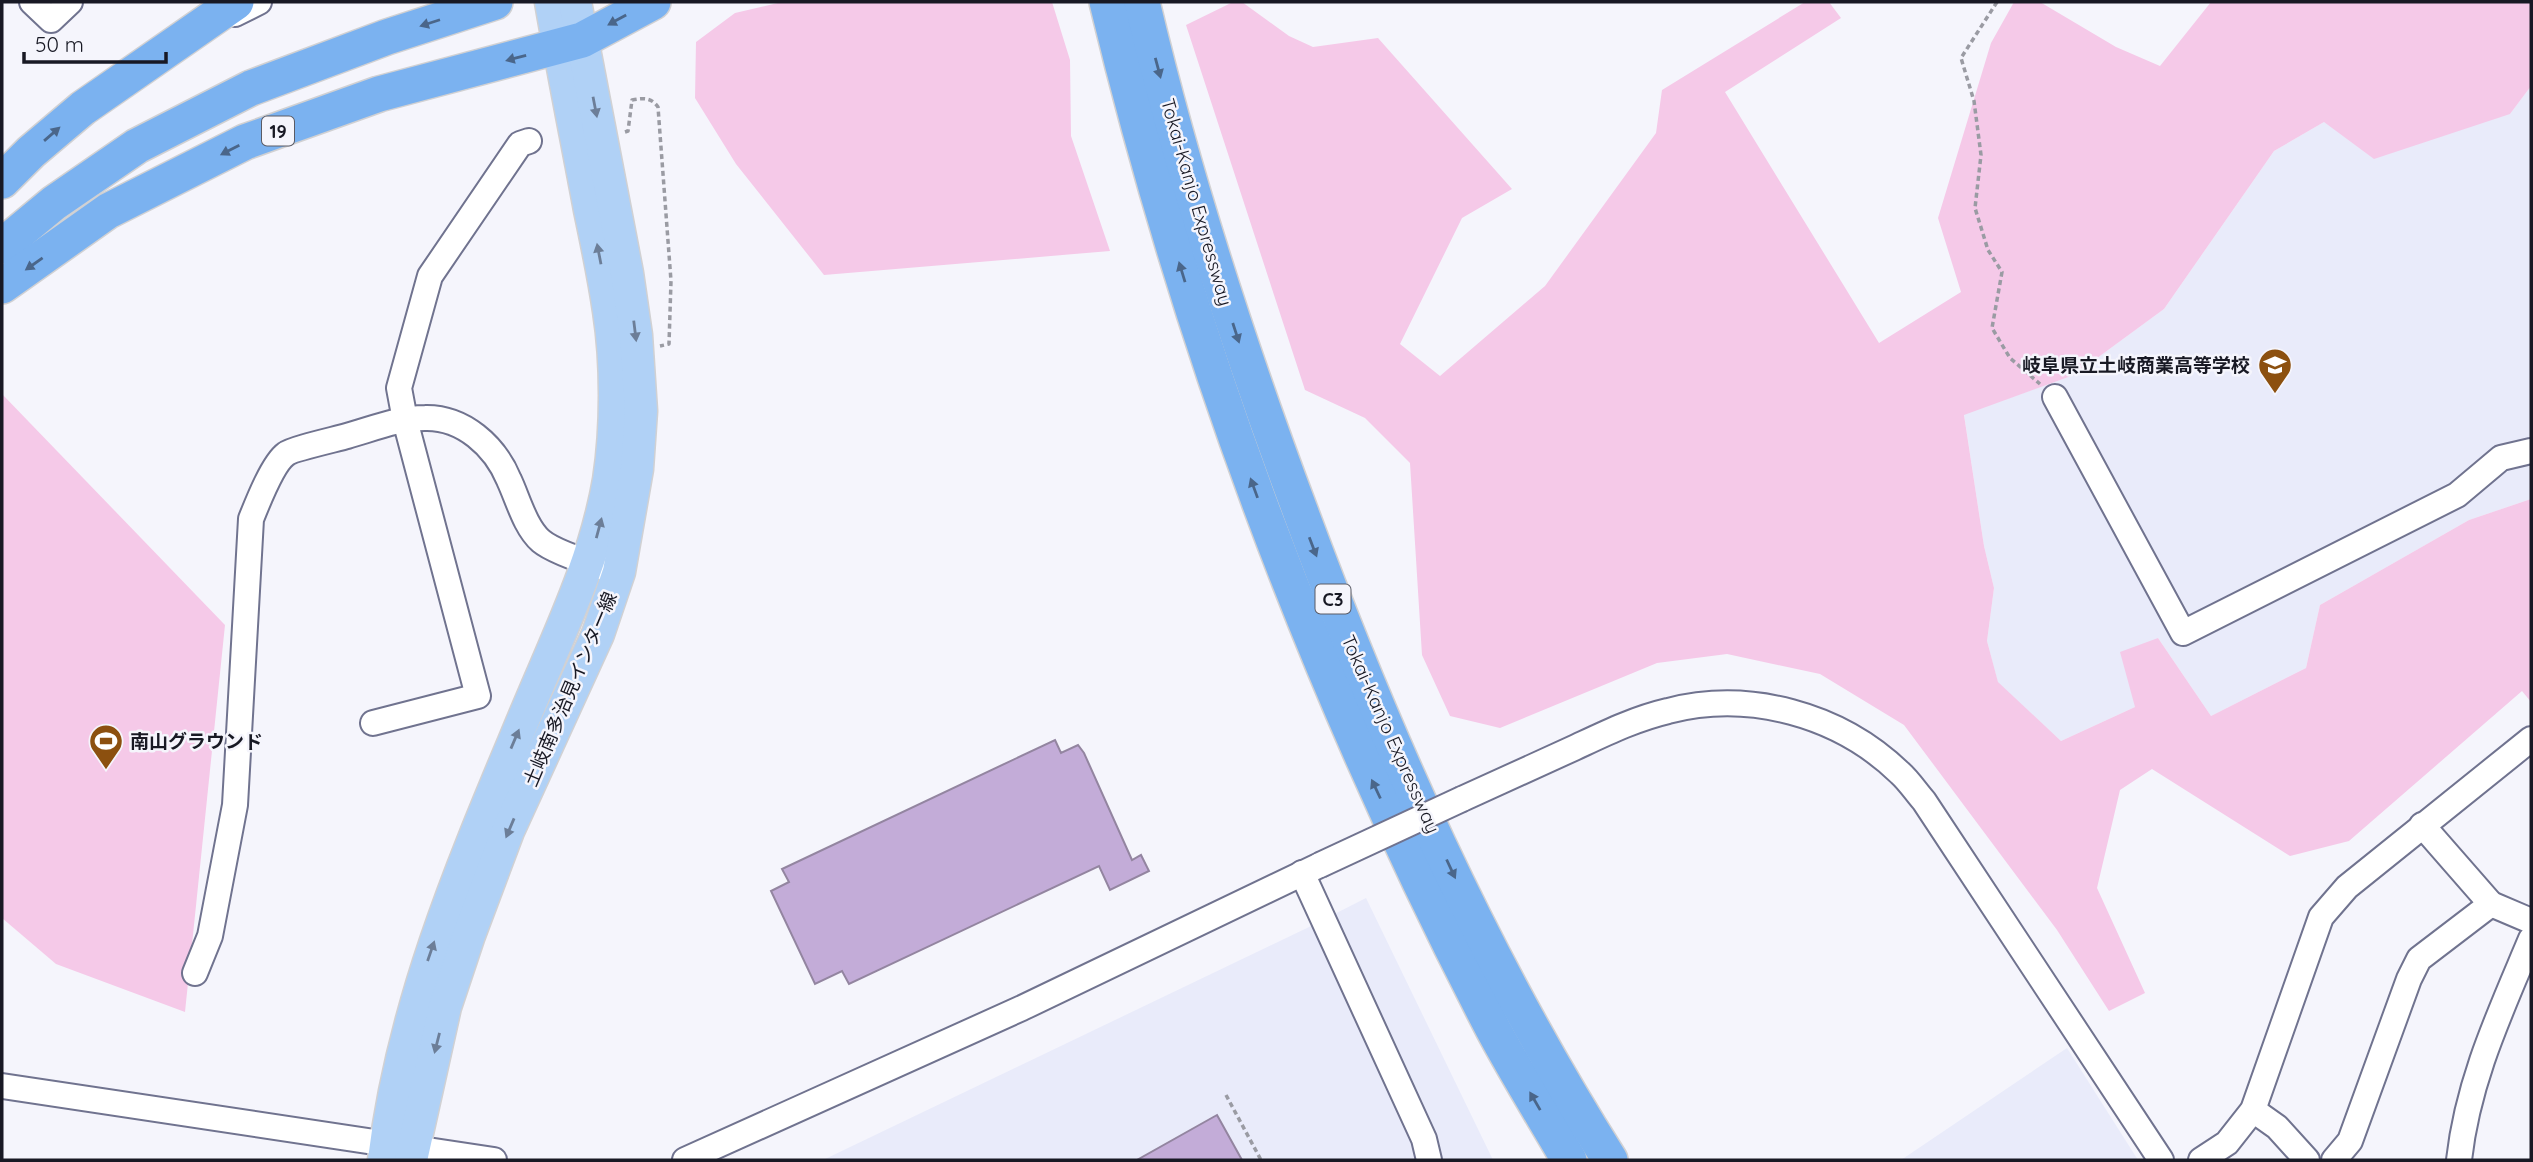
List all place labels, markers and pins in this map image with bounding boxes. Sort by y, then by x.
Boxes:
school or university icon: 岐阜県立土岐商業高等学校 [2256,346,2294,395]
place label: 岐阜県立土岐商業高等学校 [2022,353,2250,377]
sports icon: 南山グラウンド [87,722,125,771]
place label: 南山グラウンド [130,729,263,753]

